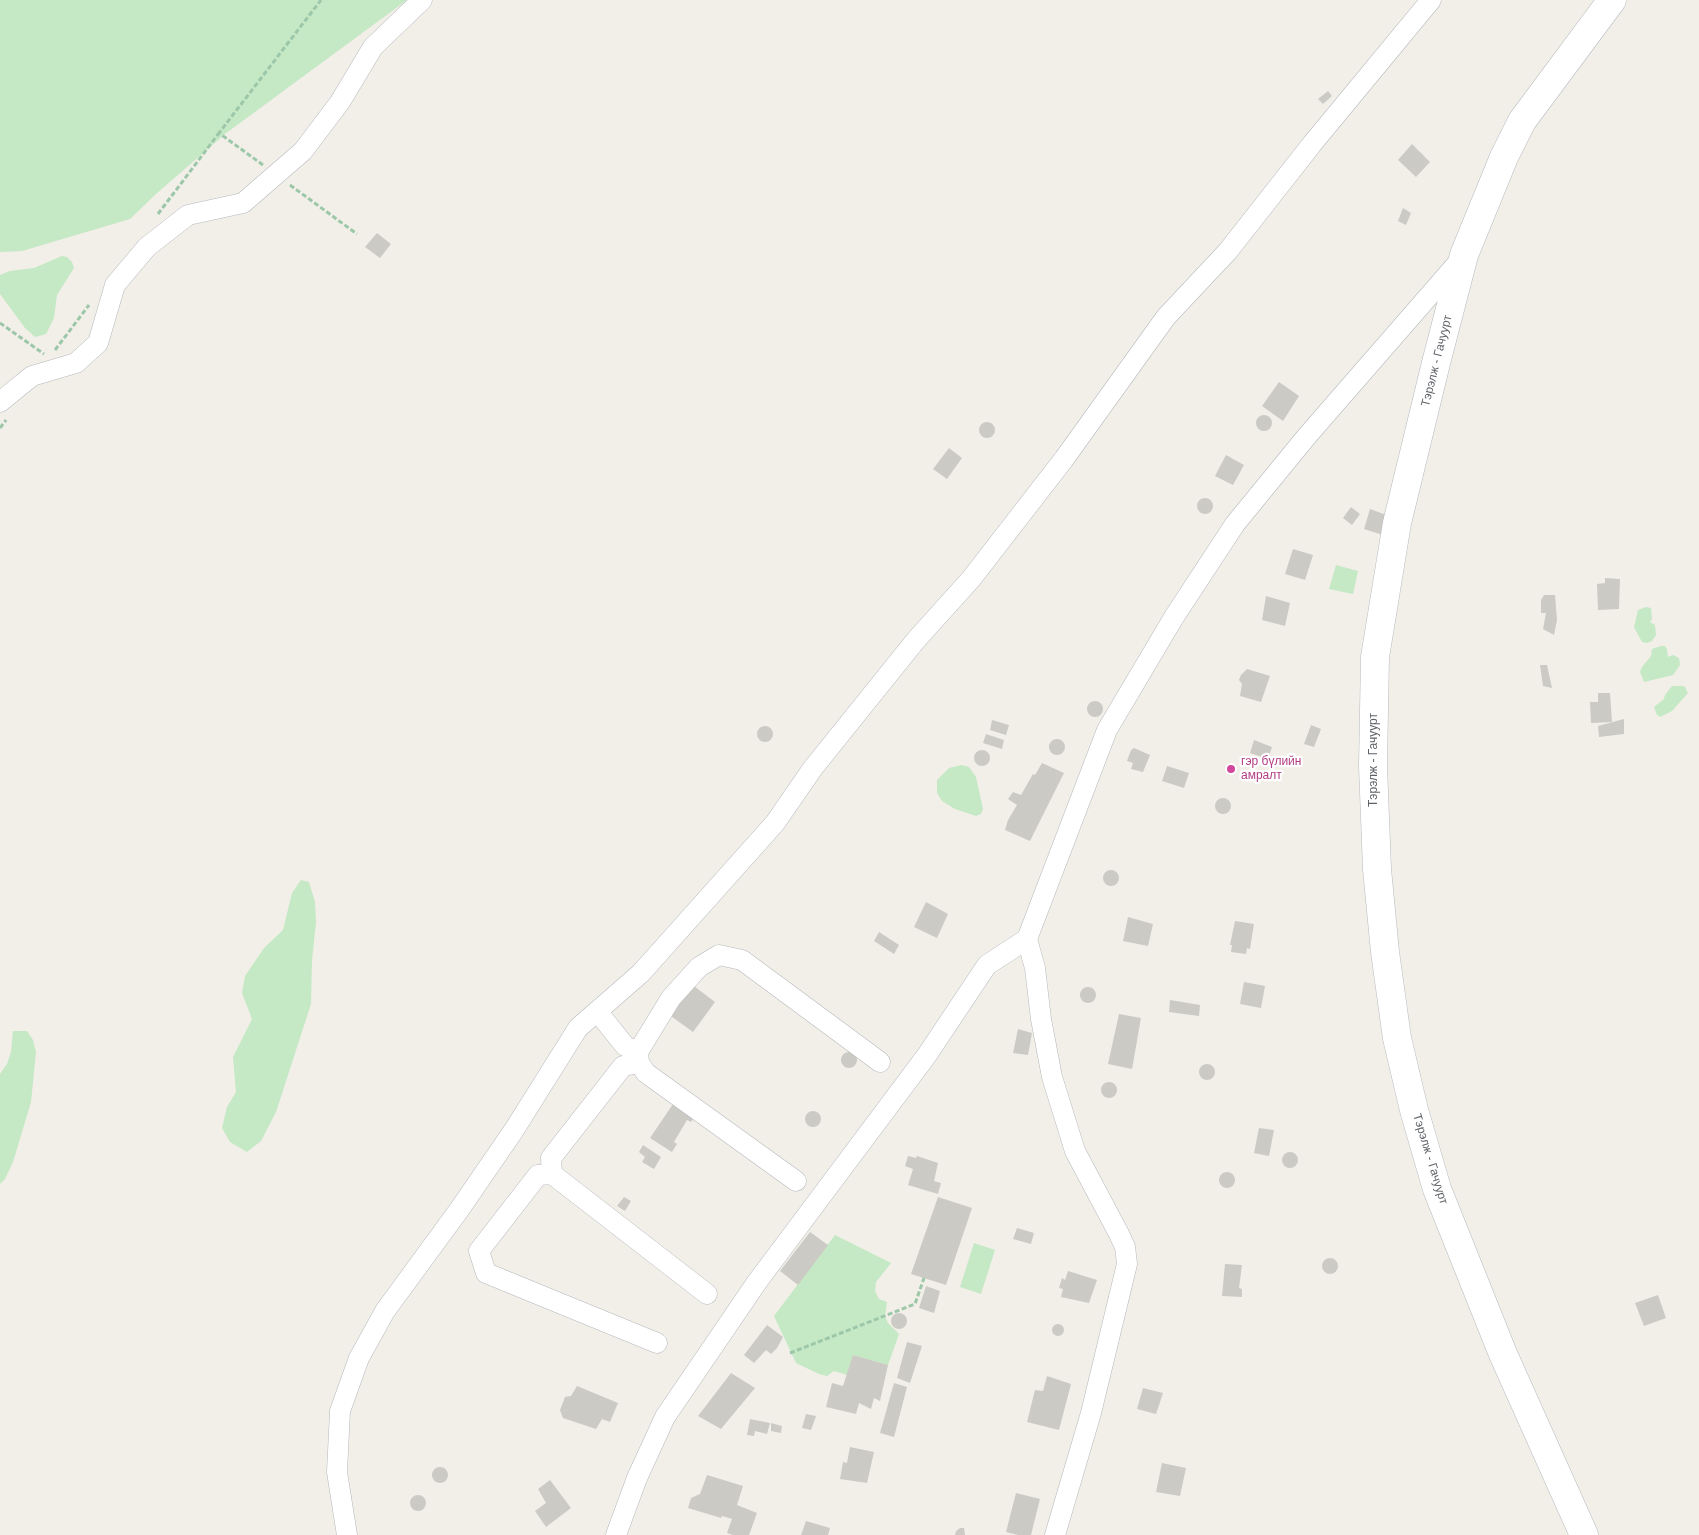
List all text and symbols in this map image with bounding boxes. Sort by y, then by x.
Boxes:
street label: Тэрэлж - Гачуурт [1419,314,1455,408]
street label: Тэрэлж - Гачуурт [1367,713,1381,807]
place label: гэр бүлийн амралт [1241,755,1301,783]
marker: гэр бүлийн амралт [1225,763,1237,775]
street label: Тэрэлж - Гачуурт [1409,1112,1451,1206]

